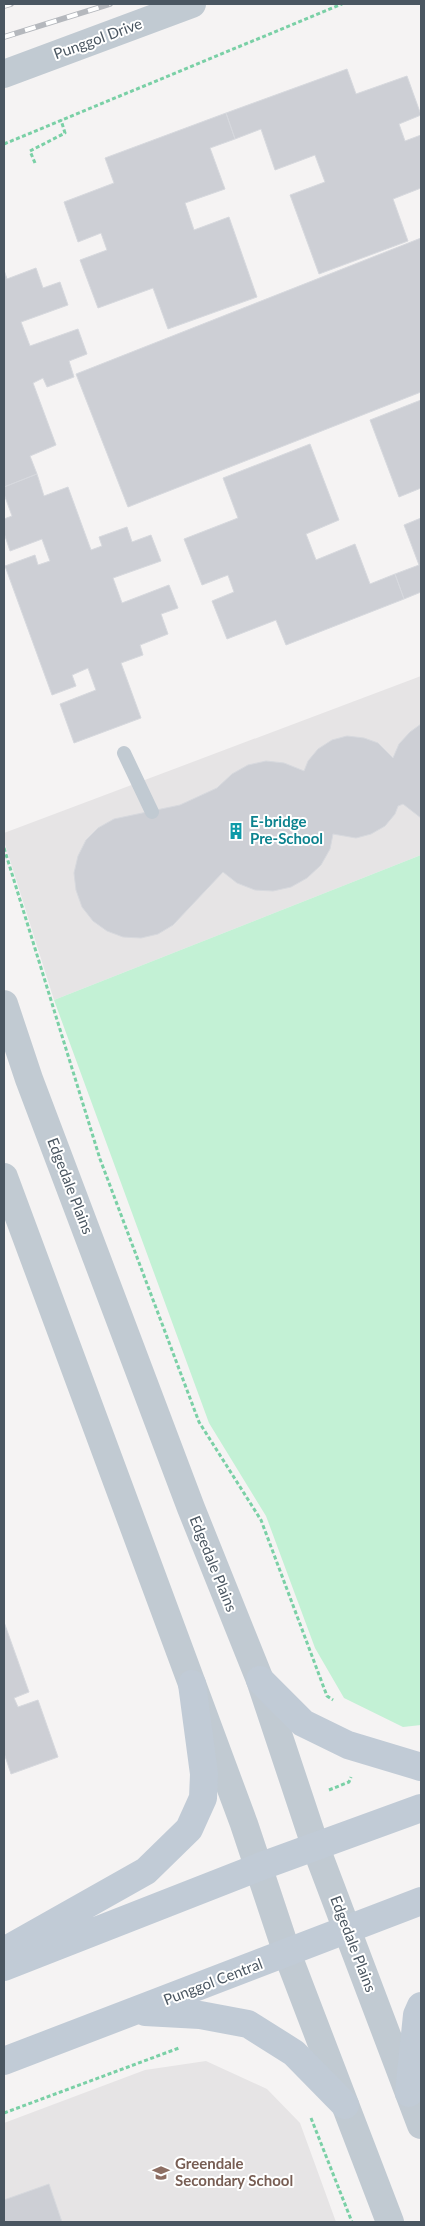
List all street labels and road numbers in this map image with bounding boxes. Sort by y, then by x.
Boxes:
street label: Punggol Drive [51,14,144,62]
street label: Edgedale Plains [44,1135,98,1236]
street label: Edgedale Plains [186,1513,241,1614]
street label: Edgedale Plains [327,1893,381,1994]
street label: Punggol Central [161,1954,265,2008]

